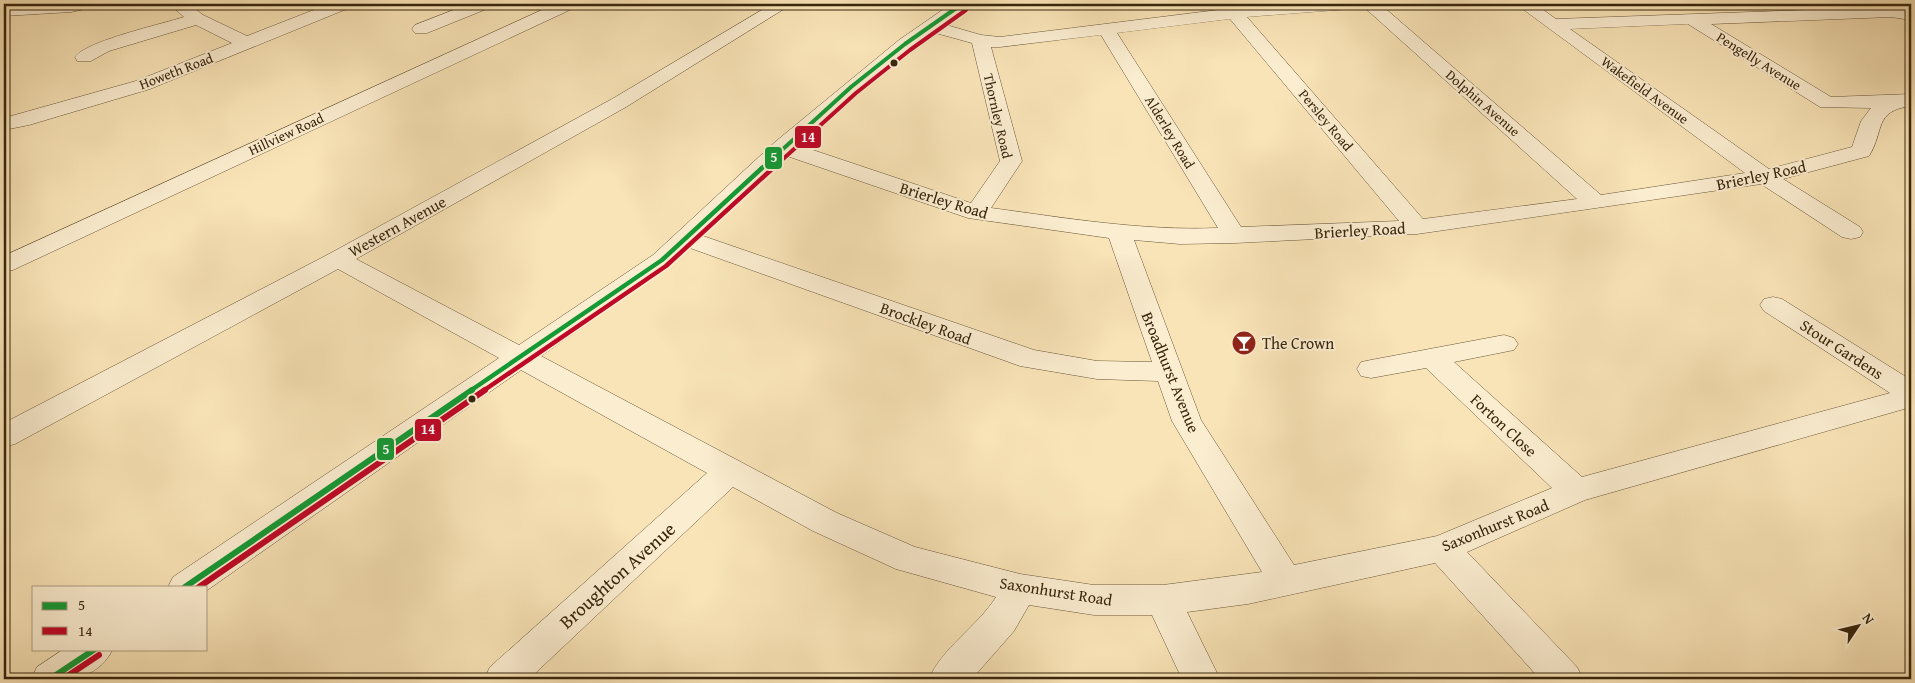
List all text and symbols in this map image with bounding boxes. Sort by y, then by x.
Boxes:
street label: Pengelly Avenue [1713,27,1806,95]
street label: Howeth Road [136,48,216,94]
street label: Wakefield Avenue [1597,51,1693,129]
unlabelled marker [889,58,899,68]
street label: Dolphin Avenue [1441,65,1525,141]
street label: Thornley Road [979,72,1018,161]
street label: Persley Road [1294,85,1358,156]
street label: Alderley Road [1140,92,1200,173]
street label: Hillview Road [245,108,327,160]
line badge: 14 [794,125,822,149]
text: 14 [801,127,815,147]
line badge: 5 [764,146,783,170]
text: 5 [770,147,778,167]
street label: Brierley Road [1714,154,1809,196]
street label: Brierley Road [897,175,992,225]
street label: Western Avenue [344,189,450,263]
street label: Brierley Road [1314,216,1407,244]
street label: Brockley Road [877,295,975,351]
street label: Broadhurst Avenue [1136,308,1206,436]
street label: Stour Gardens [1796,313,1888,385]
bar icon: The Crown [1231,330,1257,356]
place label: The Crown [1262,331,1334,355]
street label: Forton Close [1465,388,1543,462]
unlabelled marker [467,394,477,404]
line badge: 14 [414,418,442,442]
text: 14 [421,419,435,439]
line badge: 5 [376,437,395,461]
text: 5 [382,439,390,459]
street label: Saxonhurst Road [1438,492,1553,557]
street label: Broughton Avenue [553,515,681,635]
street label: Saxonhurst Road [998,570,1114,612]
legend [32,586,208,650]
text: 5 [78,594,85,615]
north arrow [1832,600,1882,650]
text: N [1858,609,1880,629]
text: 14 [78,620,92,641]

